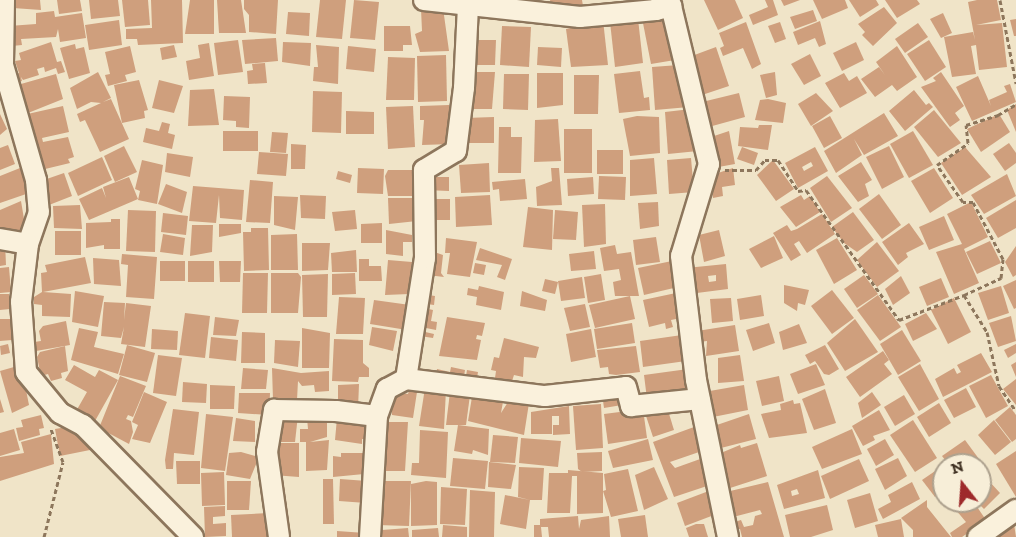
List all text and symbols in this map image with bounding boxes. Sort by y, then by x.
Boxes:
north arrow [932,453,992,513]
text: N [949,456,966,478]

